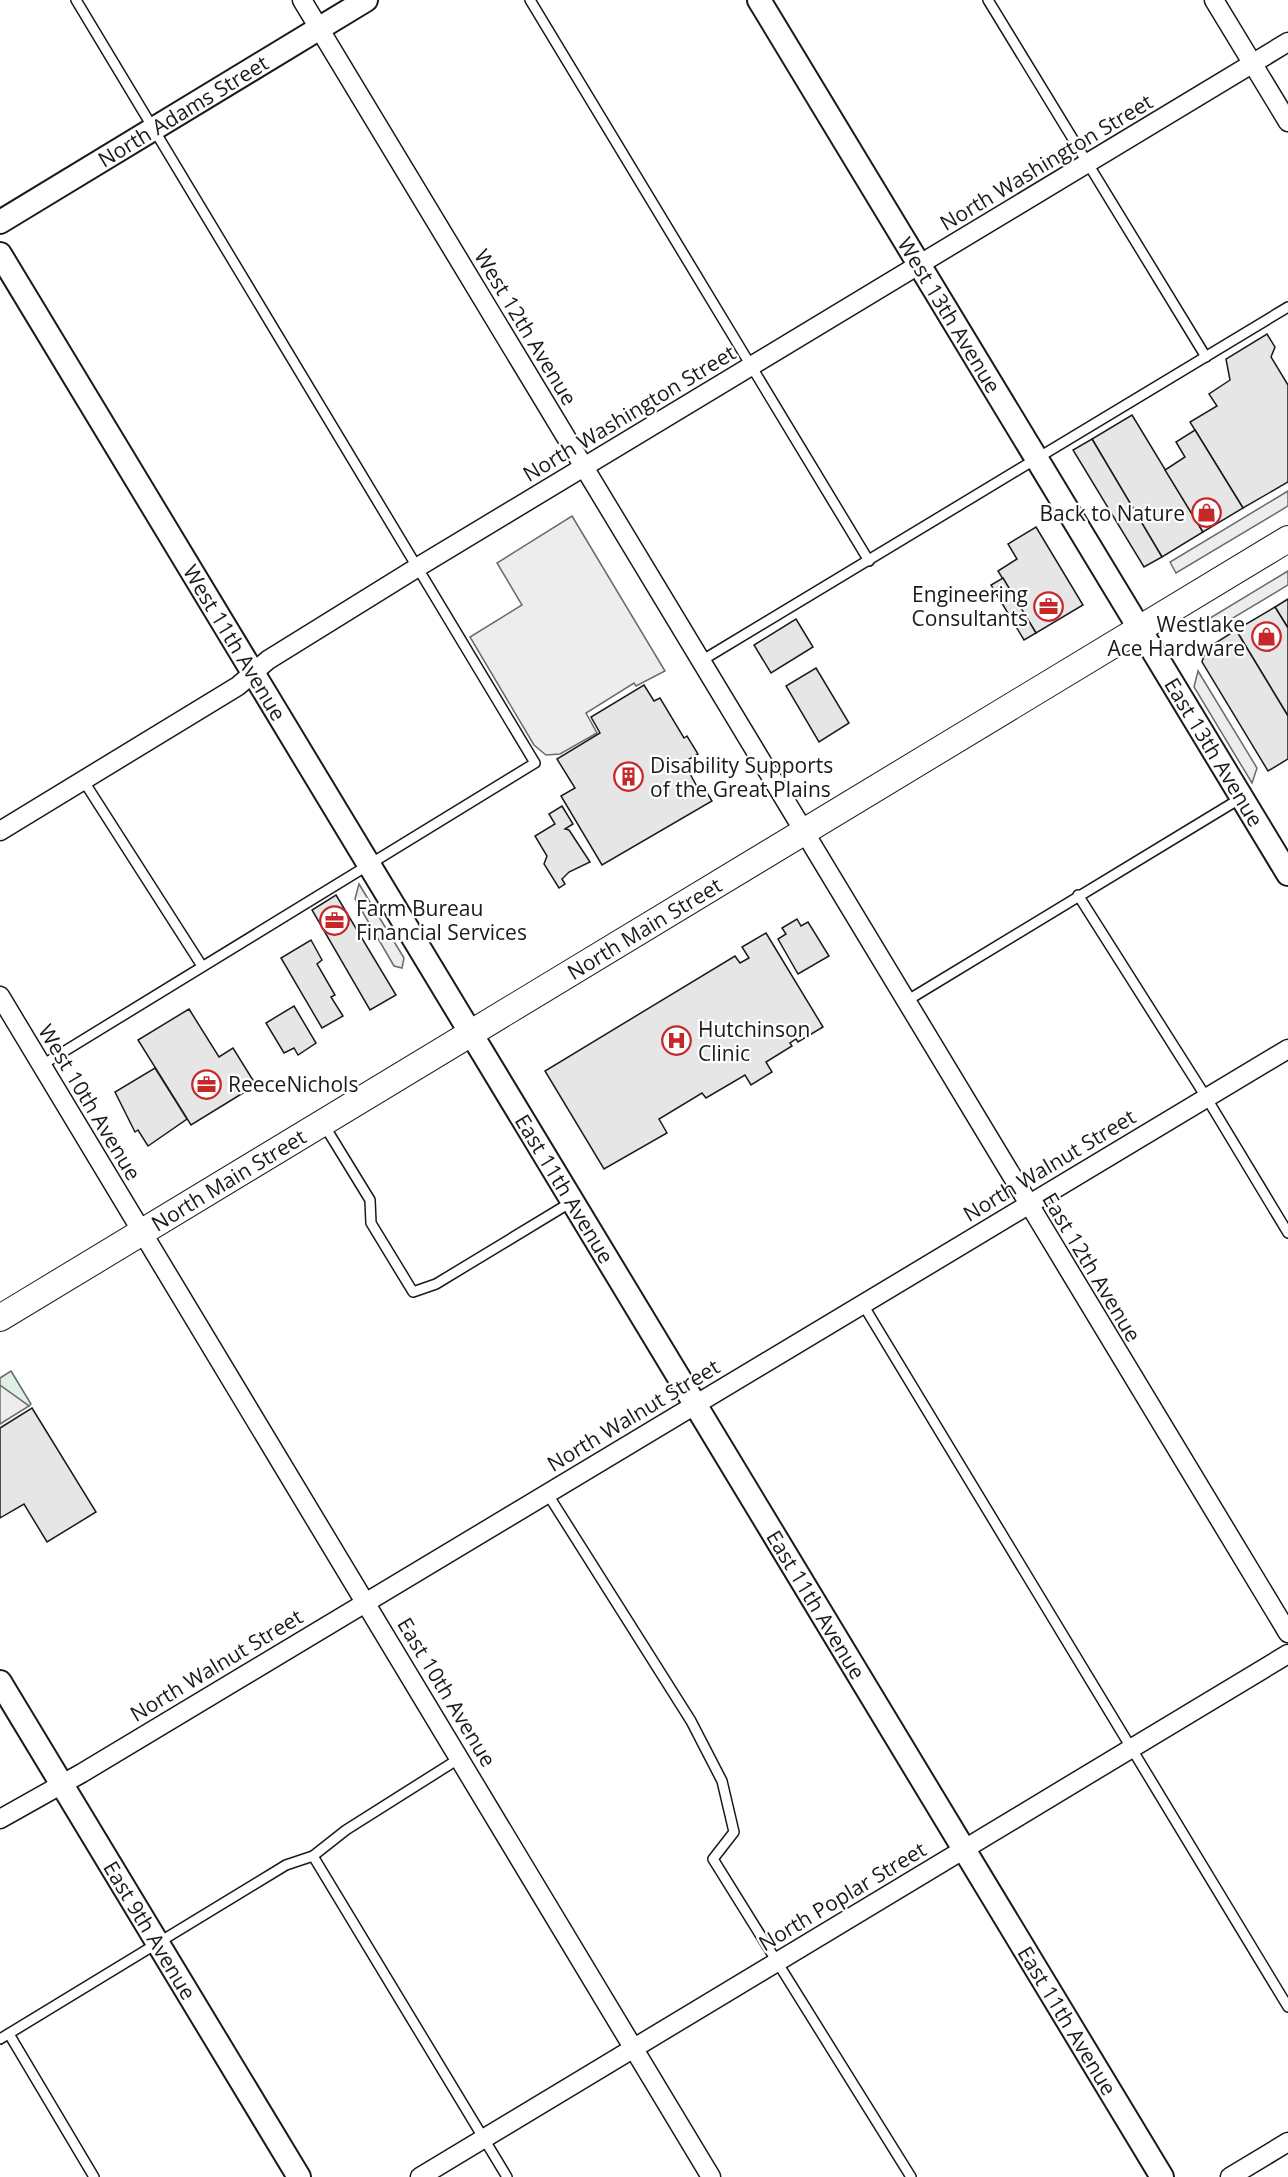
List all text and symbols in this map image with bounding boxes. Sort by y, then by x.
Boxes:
street label: North Adams Street [93,49,273,173]
street label: North Washington Street [934,87,1158,237]
street label: West 13th Avenue [892,232,1007,398]
street label: West 12th Avenue [468,244,584,410]
street label: North Washington Street [517,338,741,488]
shop icon: Back to Nature [1190,497,1222,529]
place label: Back to Nature [1039,499,1185,527]
street label: West 11th Avenue [177,559,293,726]
place label: Engineering Consultants [912,580,1028,632]
office icon: Engineering Consultants [1033,590,1065,622]
place label: Westlake Ace Hardware [1108,610,1245,662]
shop icon: Westlake Ace Hardware [1250,620,1282,652]
street label: East 13th Avenue [1158,672,1270,832]
place label: Disability Supports of the Great Plains [650,751,833,803]
building icon: Disability Supports of the Great Plains [613,761,645,793]
street label: North Main Street [562,871,727,986]
place label: Farm Bureau Financial Services [356,894,527,946]
office icon: Farm Bureau Financial Services [319,904,351,936]
place label: Hutchinson Clinic [698,1015,811,1067]
street label: West 10th Avenue [32,1019,148,1185]
hospital icon: Hutchinson Clinic [661,1025,693,1057]
office icon: ReeceNichols [191,1068,223,1100]
place label: ReeceNichols [228,1070,358,1098]
street label: North Walnut Street [958,1102,1140,1228]
street label: East 11th Avenue [509,1109,621,1268]
street label: North Main Street [146,1122,311,1237]
street label: East 12th Avenue [1036,1187,1148,1347]
street label: North Walnut Street [542,1352,724,1478]
street label: East 11th Avenue [760,1525,872,1684]
street label: North Walnut Street [125,1602,307,1728]
street label: East 10th Avenue [391,1612,503,1772]
street label: North Poplar Street [753,1835,931,1957]
street label: East 9th Avenue [97,1856,203,2005]
street label: East 11th Avenue [1012,1941,1123,2100]

